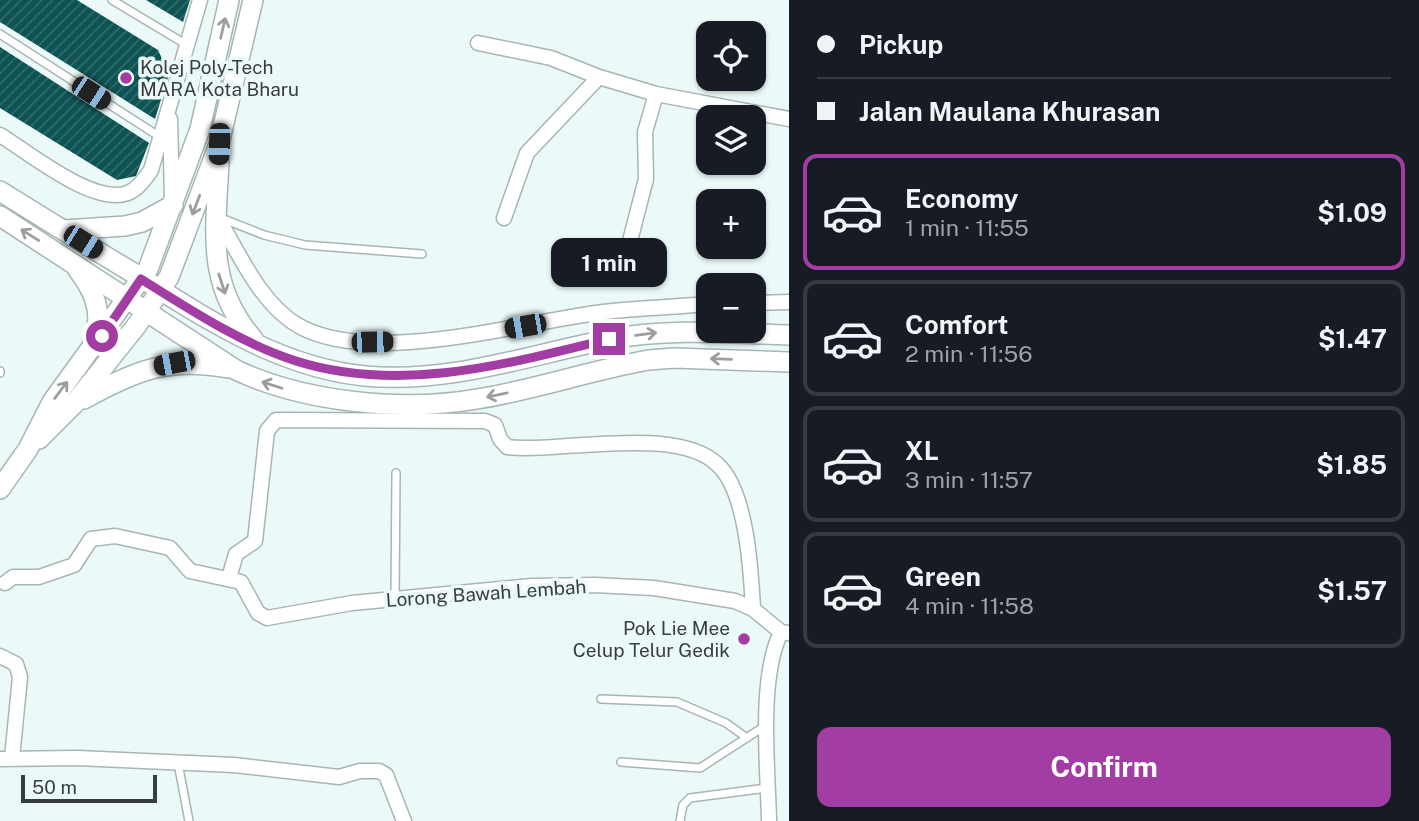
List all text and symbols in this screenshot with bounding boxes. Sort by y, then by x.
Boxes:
one-way arrow [217,17,230,40]
map controls [696,21,766,343]
button: locate [696,21,766,91]
text: Pickup [859,29,943,60]
place label: Kolej Poly-Tech MARA Kota Bharu [140,56,299,100]
marker: Kolej Poly-Tech MARA Kota Bharu [118,70,134,86]
car [68,73,115,113]
text: Jalan Maulana Khurasan [859,96,1160,127]
button: layers [696,105,766,175]
car [208,123,231,165]
icon: car [821,181,884,244]
text: Economy [905,183,1018,214]
button: + [696,189,766,259]
one-way arrow [189,193,202,215]
text: $1.09 [1317,197,1387,228]
text: 1 min · 11:55 [905,214,1029,241]
car [60,222,107,262]
one-way arrow [21,228,40,243]
callout: 1 min [551,238,667,286]
text: 1 min [581,249,637,276]
one-way arrow [216,273,229,295]
button: − [696,273,766,343]
icon: car [821,307,884,370]
text: Comfort [905,309,1008,340]
car [503,312,548,340]
route start [86,320,118,352]
route end [593,323,625,355]
text: $1.47 [1318,323,1387,354]
one-way arrow [634,328,657,341]
car [351,331,394,353]
text: 2 min · 11:56 [905,340,1033,367]
car [152,349,197,377]
one-way arrow [710,353,733,366]
one-way arrow [262,378,284,390]
one-way arrow [54,381,69,400]
one-way arrow [486,389,509,402]
icon: car [821,433,884,496]
text: XL [905,435,939,466]
text: $1.85 [1316,449,1387,480]
text: 3 min · 11:57 [905,466,1033,493]
icon: car [821,559,884,622]
text: Green [905,561,981,592]
street label: Lorong Bawah Lembah [385,575,587,611]
text: $1.57 [1317,575,1387,606]
text: 4 min · 11:58 [905,592,1034,619]
place label: Pok Lie Mee Celup Telur Gedik [573,617,730,661]
marker: Pok Lie Mee Celup Telur Gedik [736,631,752,647]
button: Confirm [817,727,1391,807]
scale bar [21,772,158,804]
text: 50 m [32,776,77,798]

